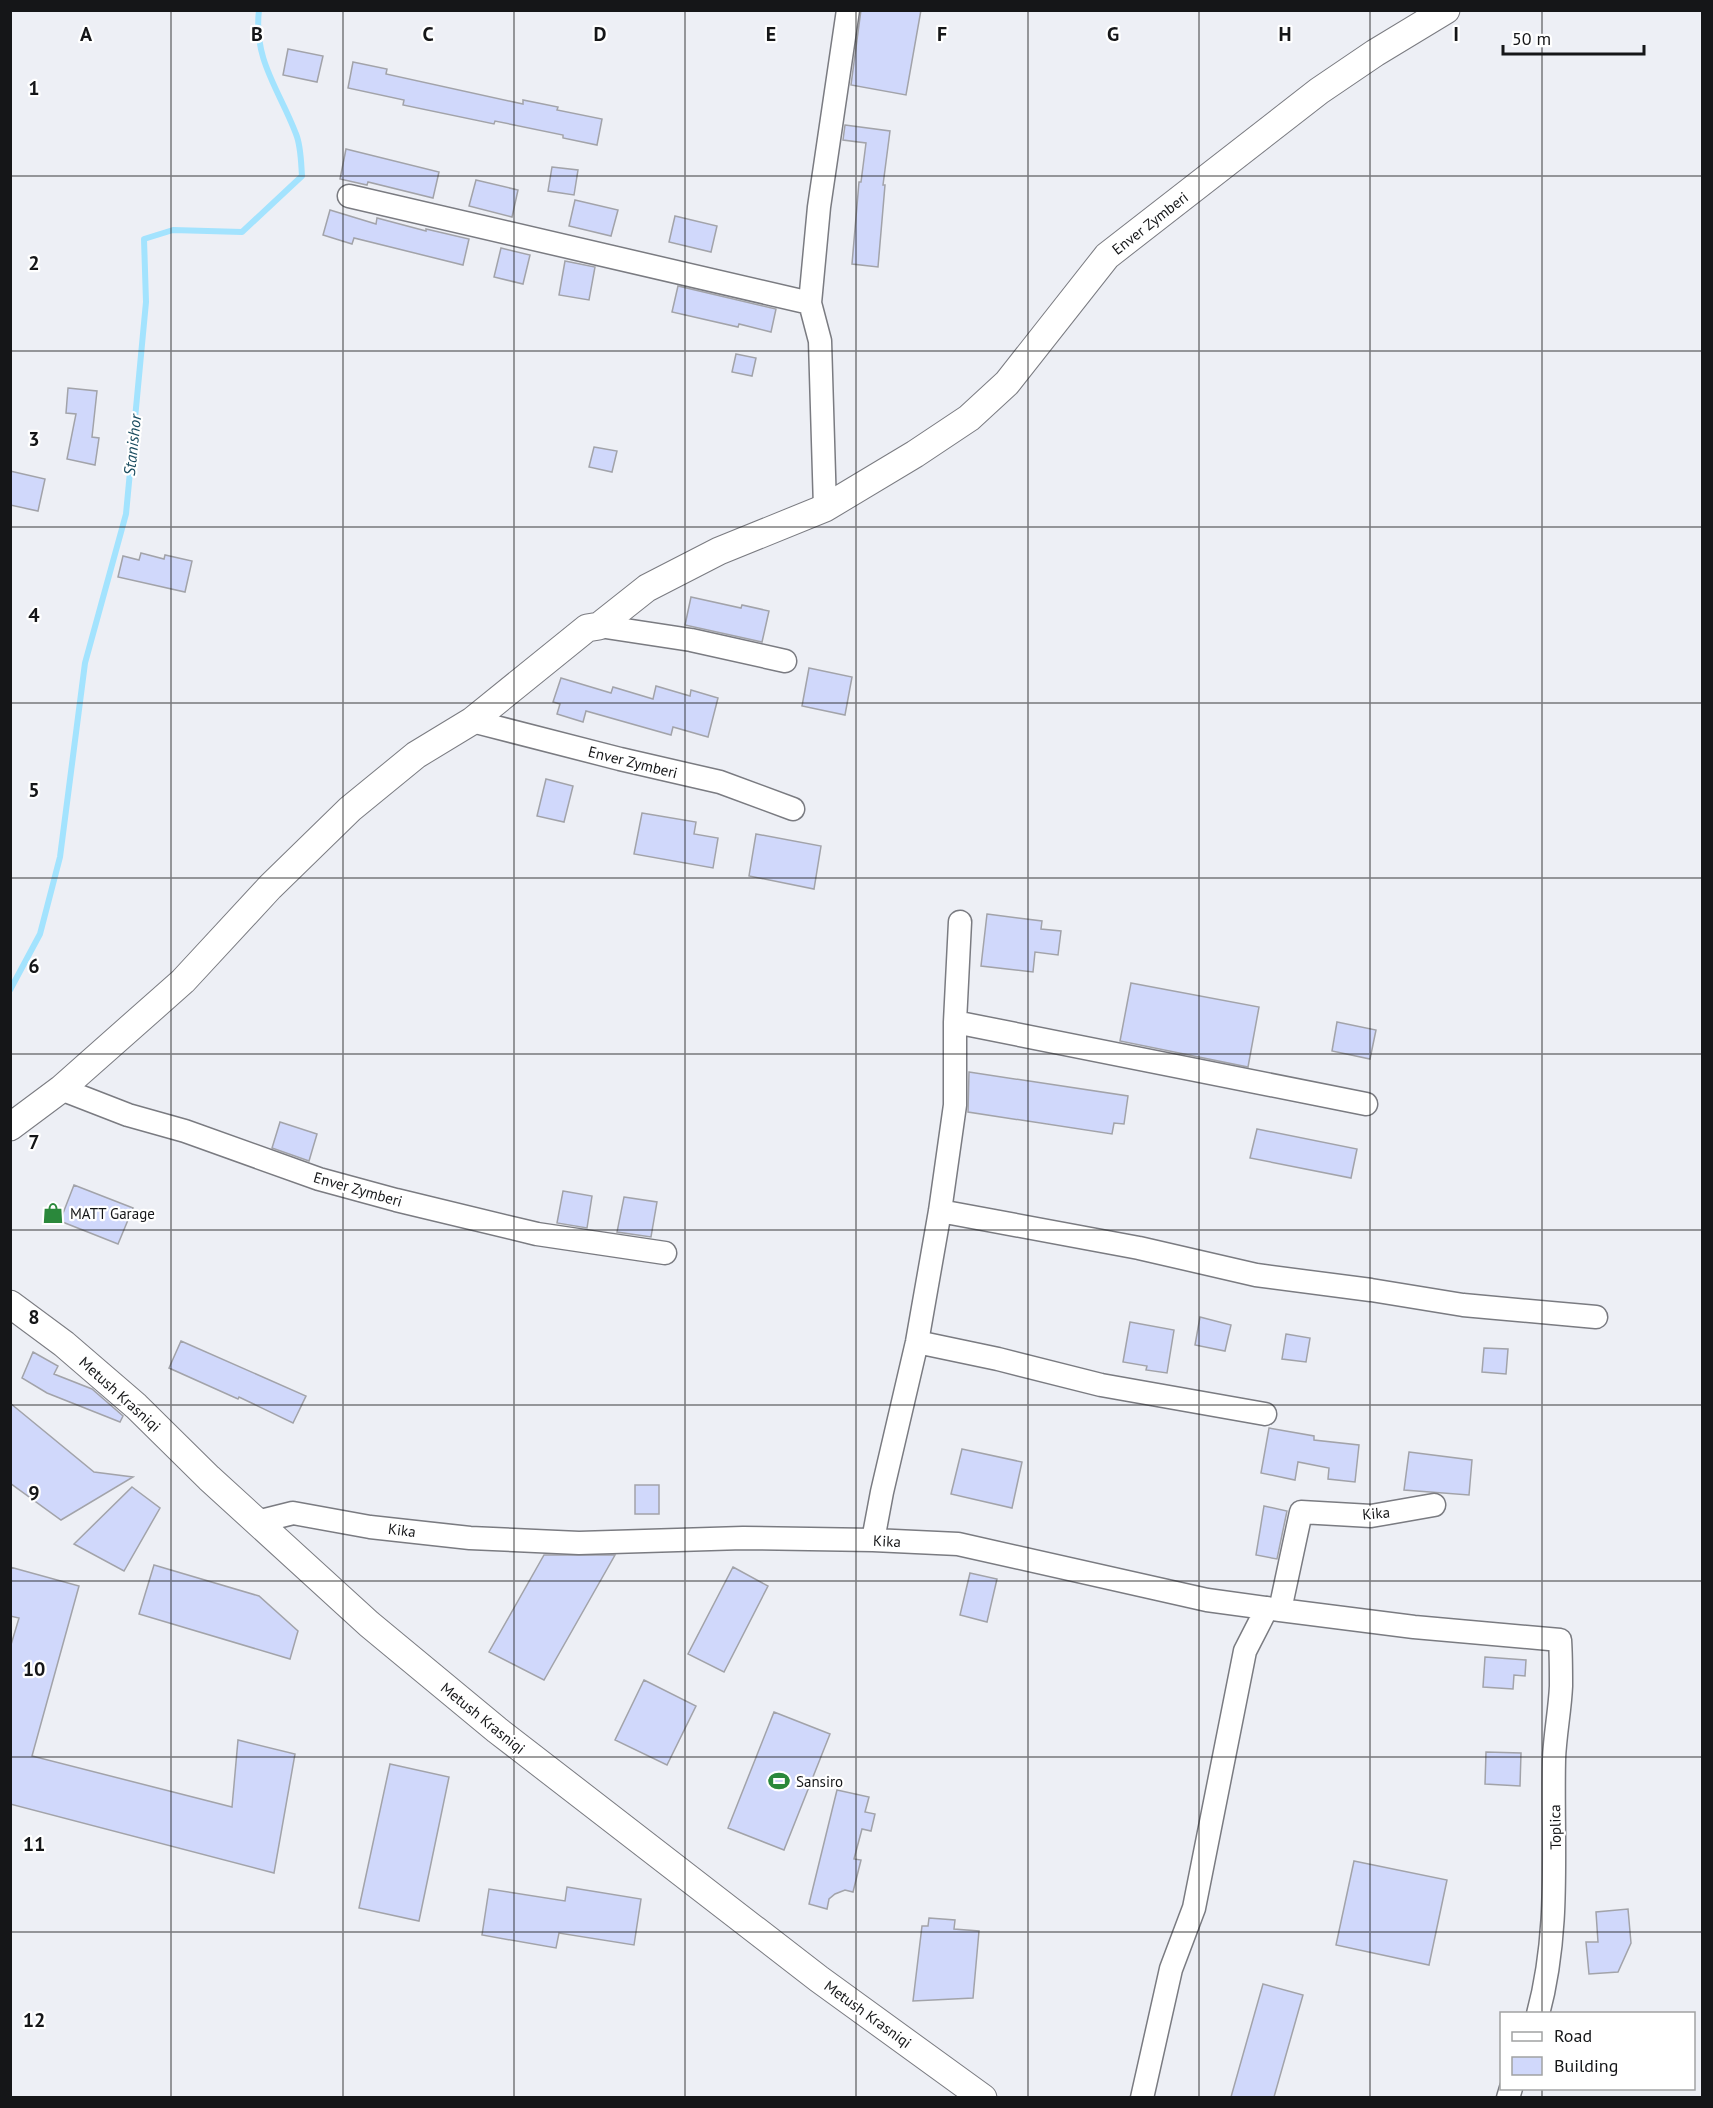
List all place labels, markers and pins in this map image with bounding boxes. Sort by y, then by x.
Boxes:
shop icon: MATT Garage [41,1201,65,1225]
place label: MATT Garage [70,1204,155,1223]
sports icon: Sansiro [767,1769,791,1793]
place label: Sansiro [796,1772,843,1791]

